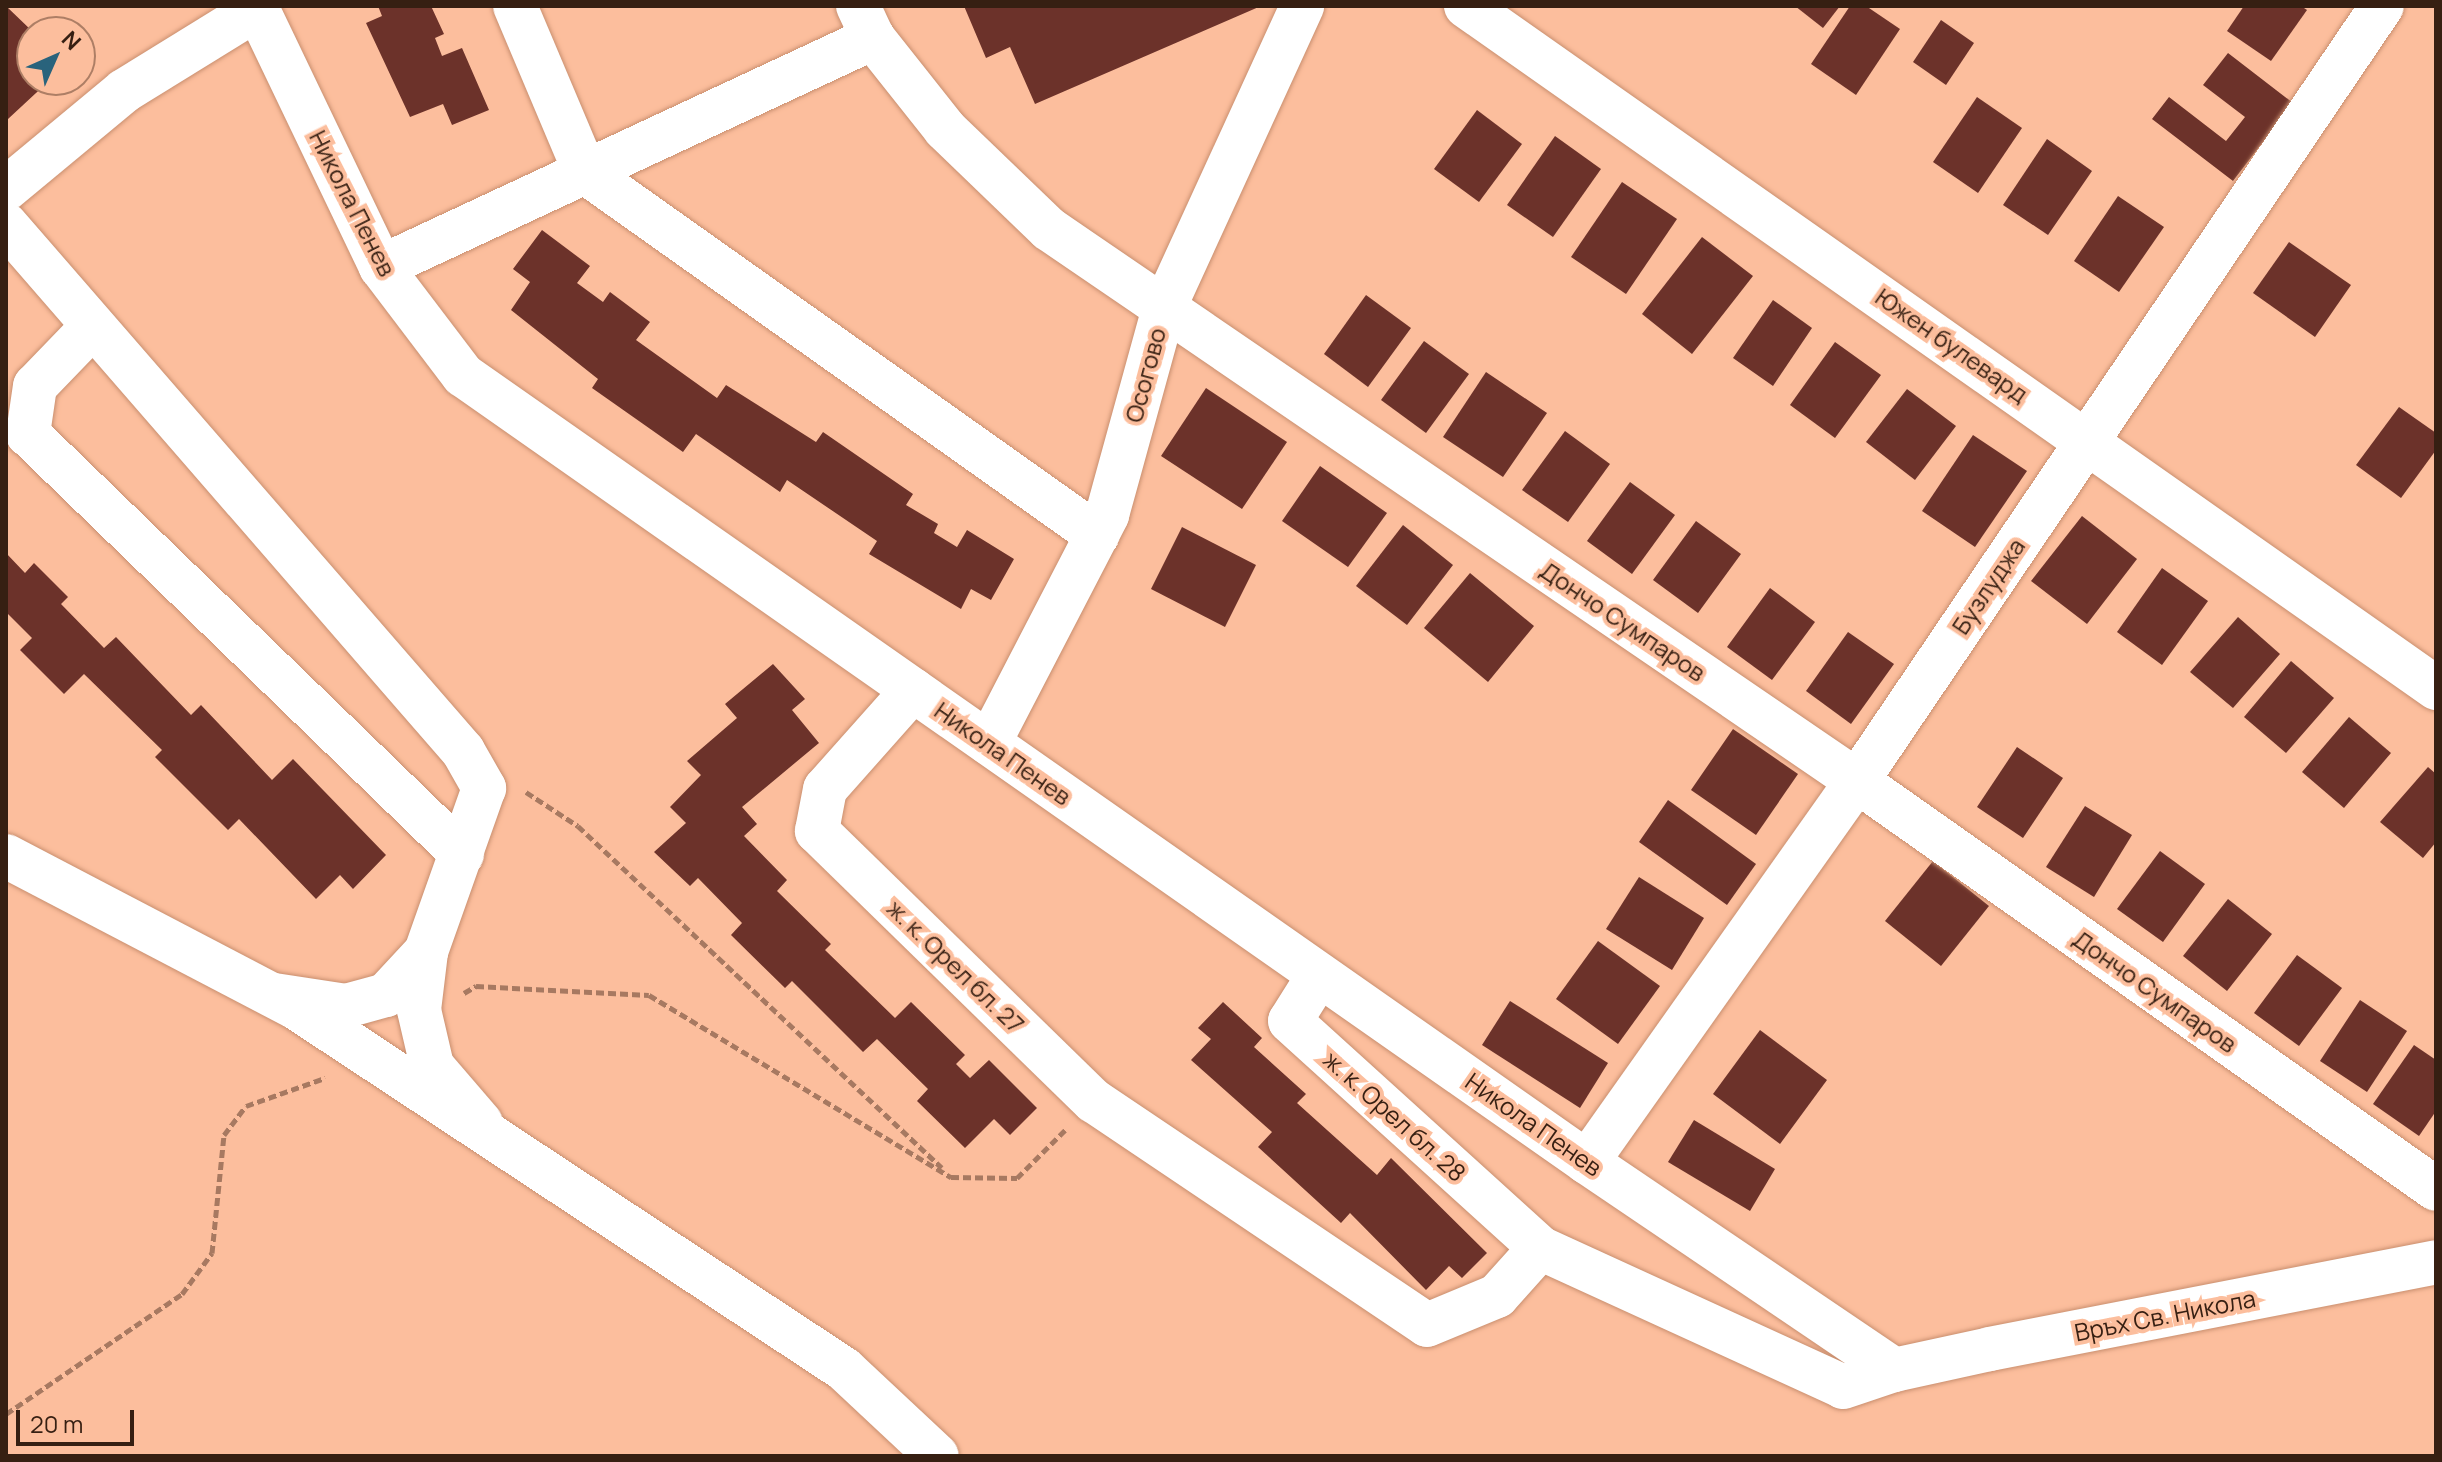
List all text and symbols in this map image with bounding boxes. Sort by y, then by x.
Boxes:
north arrow [16,16,96,96]
text: N [55,24,88,57]
street label: Никола Пенев [304,125,402,281]
street label: Южен булевард [1870,282,2034,408]
street label: Осогово [1119,325,1171,425]
street label: Бузлуджа [1946,533,2030,639]
street label: Дончо Сумпаров [1535,555,1711,687]
street label: Никола Пенев [929,695,1077,811]
street label: ж. к. Орел бл. 27 [882,893,1030,1039]
street label: Дончо Сумпаров [2068,924,2242,1058]
street label: ж. к. Орел бл. 28 [1318,1045,1472,1187]
street label: Никола Пенев [1460,1066,1608,1182]
street label: Връх Св. Никола [2072,1283,2258,1347]
scale bar [20,1394,138,1444]
text: 20 m [30,1407,83,1440]

